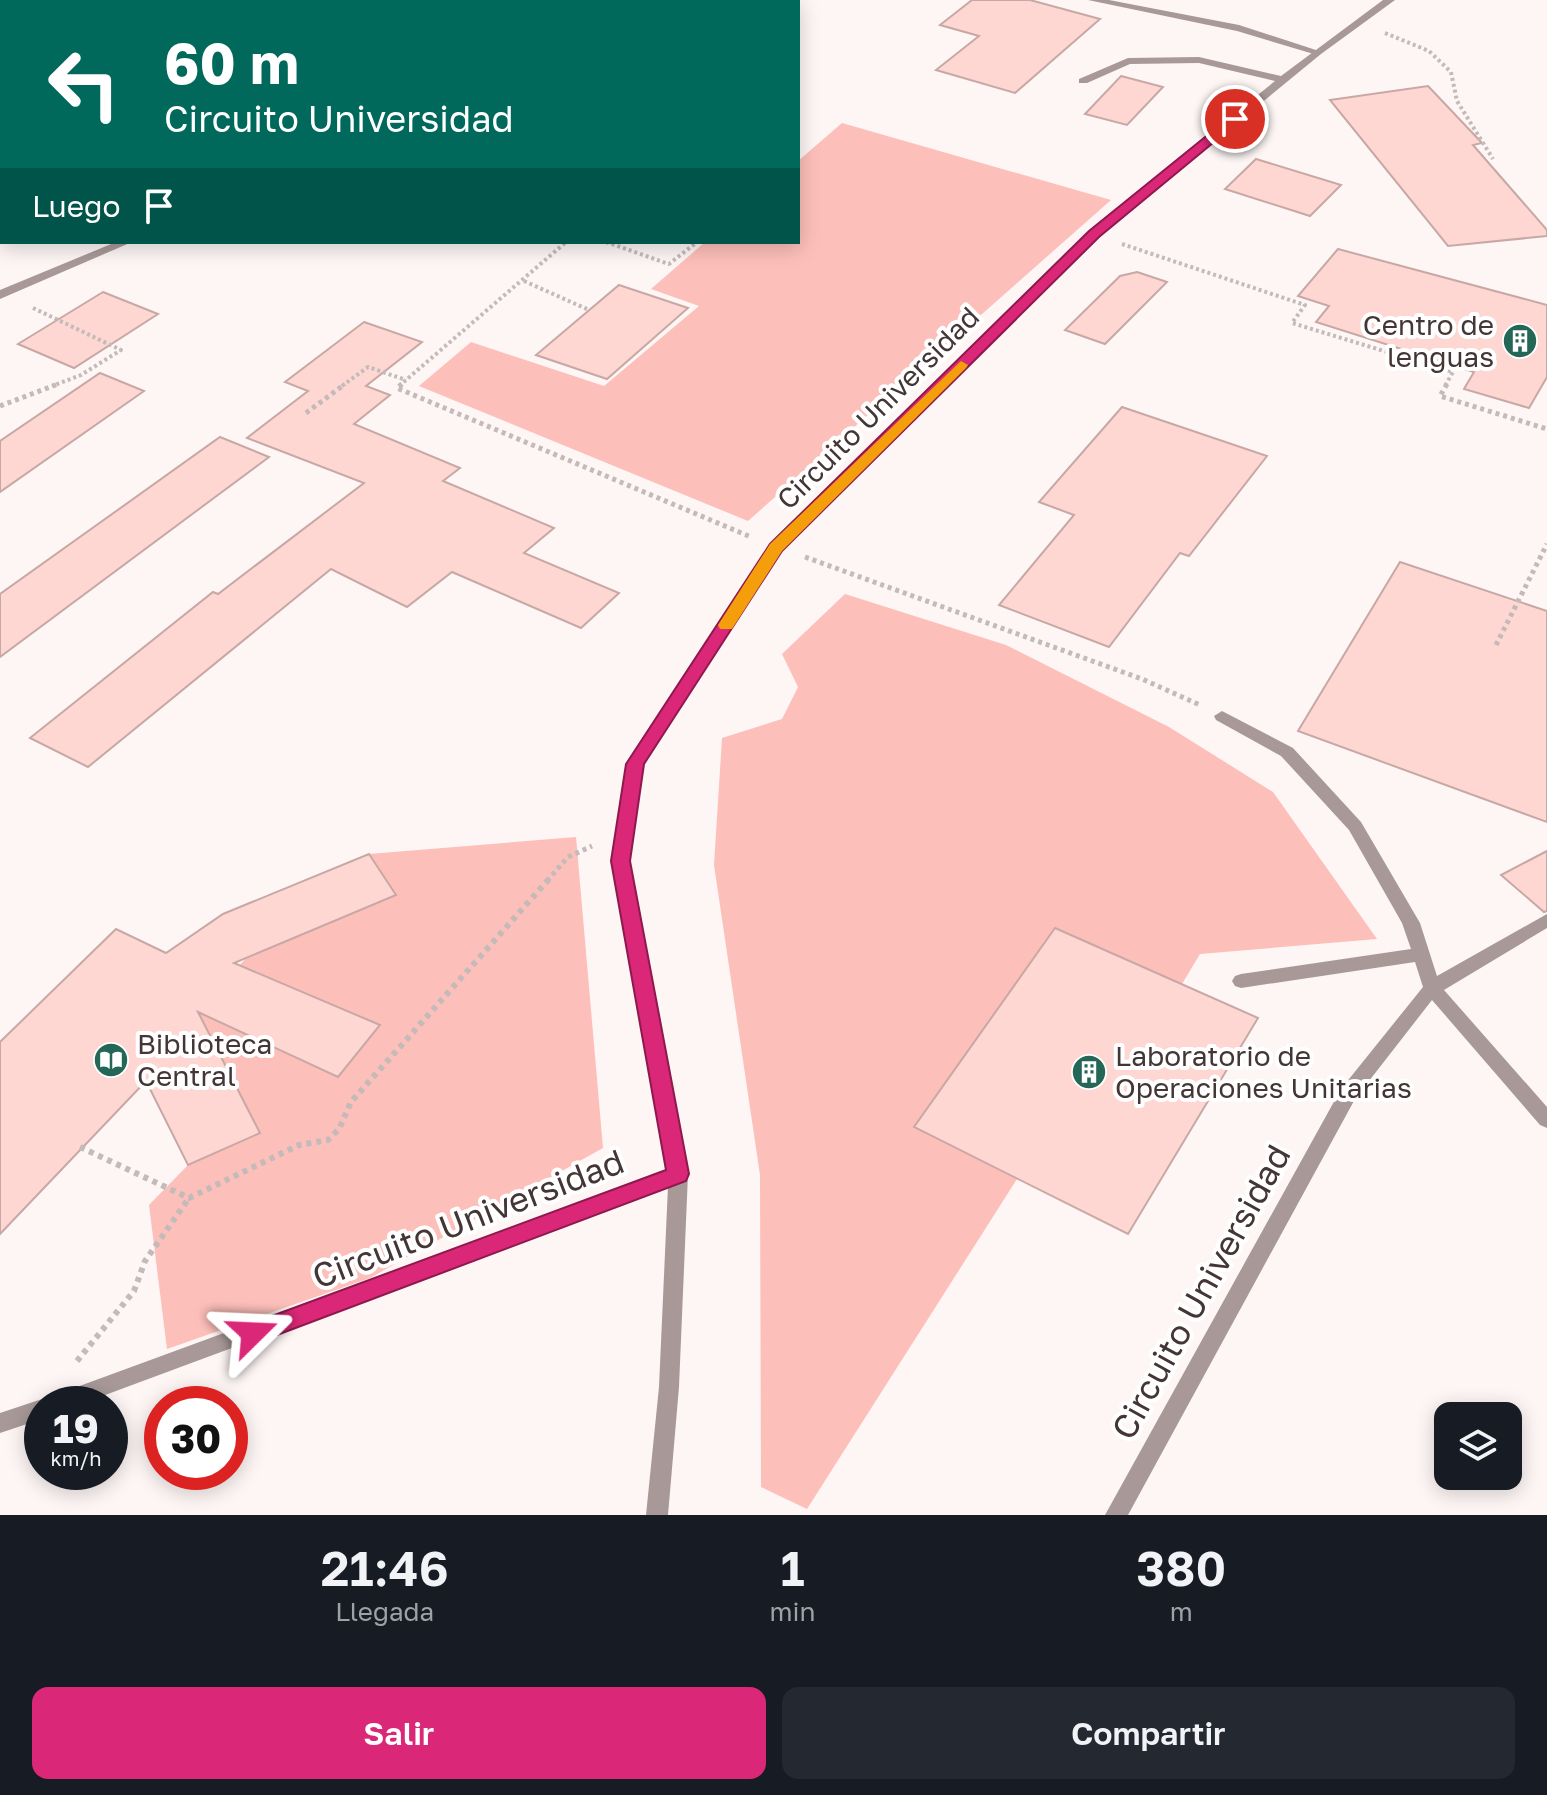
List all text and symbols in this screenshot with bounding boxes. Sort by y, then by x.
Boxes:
text: 60 m [164,29,299,96]
icon: left [32,32,136,136]
pin [1201,85,1269,153]
text: Circuito Universidad [164,97,514,140]
icon: arrive [1213,97,1257,141]
icon: arrive [137,184,181,228]
text: Luego [32,188,121,224]
street label: Circuito Universidad [770,300,985,515]
place label: Centro de lenguas [1363,308,1494,373]
building icon: Centro de lenguas [1501,322,1539,360]
place label: Biblioteca Central [137,1027,272,1092]
place label: Laboratorio de Operaciones Unitarias [1115,1039,1412,1104]
library icon: Biblioteca Central [92,1041,130,1079]
building icon: Laboratorio de Operaciones Unitarias [1070,1053,1108,1091]
street label: Circuito Universidad [1103,1137,1298,1446]
street label: Circuito Universidad [306,1140,629,1296]
position arrow [211,1291,295,1375]
speed limit sign: 30 [144,1386,248,1490]
map controls [1434,1402,1522,1490]
button: layers [1434,1402,1522,1490]
text: 19 [53,1404,99,1452]
text: km/h [51,1446,101,1470]
text: 21:46 [321,1539,449,1597]
text: 1 [780,1539,805,1597]
text: 380 [1136,1539,1226,1597]
text: Llegada [335,1596,434,1627]
text: min [770,1596,816,1627]
text: m [1170,1596,1193,1627]
button: Salir [32,1687,766,1779]
button: Compartir [782,1687,1515,1779]

